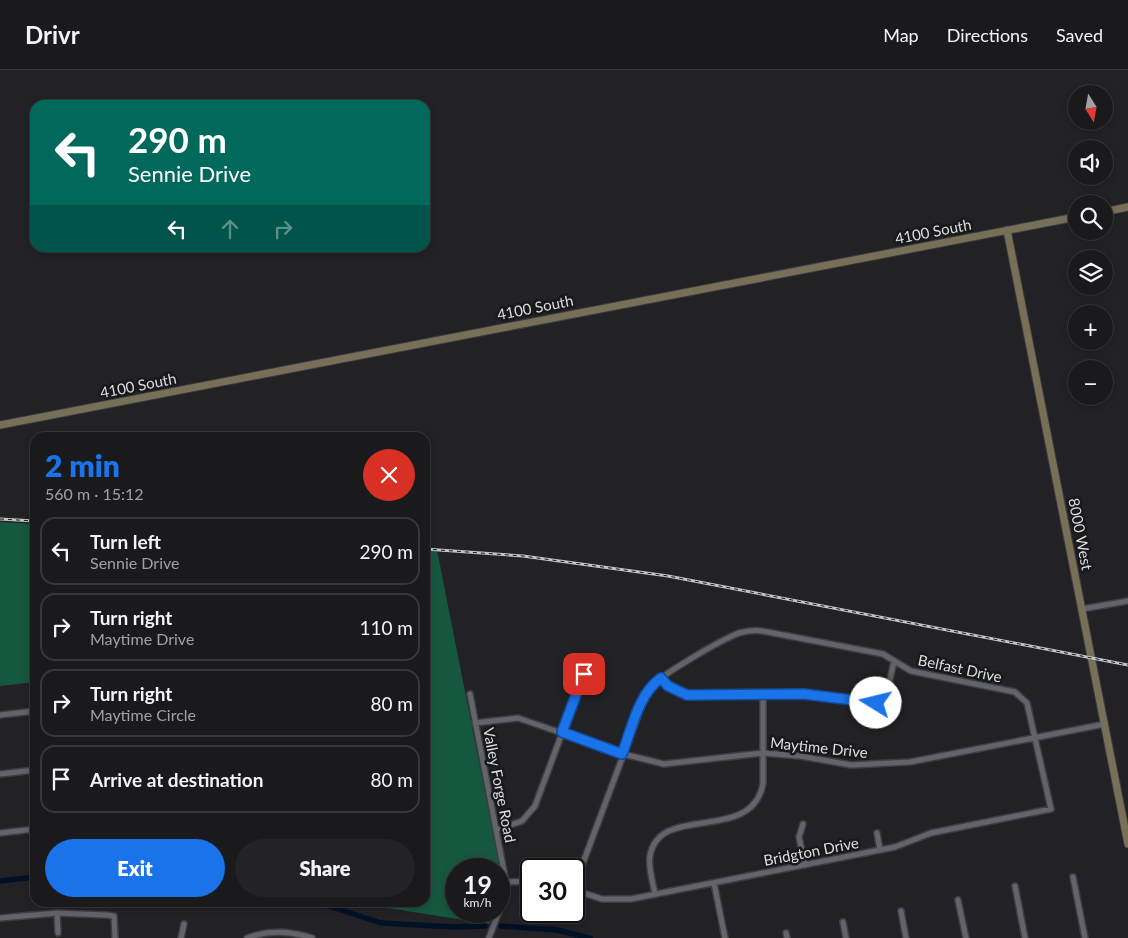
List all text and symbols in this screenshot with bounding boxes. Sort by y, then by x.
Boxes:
text: Drivr [25,20,80,49]
text: Map [883,24,919,46]
text: Directions [947,24,1028,46]
text: Saved [1056,24,1103,46]
north arrow [1068,85,1112,130]
map controls [1068,85,1113,405]
text: 290 m [128,118,227,160]
icon: left [45,120,110,185]
button: sound [1068,140,1113,185]
text: Sennie Drive [128,160,251,187]
button: search [1068,195,1113,240]
icon: left [163,215,191,243]
icon: ahead [216,215,244,243]
icon: right [269,215,297,243]
street label: 4100 South [893,215,973,247]
button: layers [1068,250,1113,295]
street label: 4100 South [495,291,575,323]
button: + [1068,305,1113,350]
button: − [1068,360,1113,405]
street label: 4100 South [98,369,178,401]
text: 2 min [45,447,120,483]
button: close [363,449,415,501]
text: 560 m · 15:12 [45,484,144,503]
street label: 8000 West [1065,496,1097,572]
text: Turn left [90,530,161,553]
icon: left [47,537,75,565]
text: 290 m [359,540,413,563]
text: Sennie Drive [90,553,179,572]
text: Turn right [90,606,172,629]
icon: right [47,613,75,641]
text: 110 m [359,616,413,639]
text: Maytime Drive [90,629,194,648]
street label: Belfast Drive [916,650,1004,686]
pin [563,653,605,695]
icon: arrive [570,660,598,688]
position arrow [849,676,901,728]
text: Turn right [90,682,172,705]
icon: right [47,689,75,717]
text: 80 m [370,692,413,715]
text: Maytime Circle [90,705,196,724]
street label: Valley Forge Road [480,726,520,844]
street label: Maytime Drive [769,733,869,761]
icon: arrive [47,765,75,793]
text: Arrive at destination [90,768,263,791]
text: 80 m [370,768,413,791]
street label: Bridgton Drive [762,833,860,869]
button: Exit [45,839,225,897]
button: Share [235,839,415,897]
speed limit sign: 30 [520,858,585,923]
text: 19 [463,869,492,899]
text: km/h [463,895,492,910]

